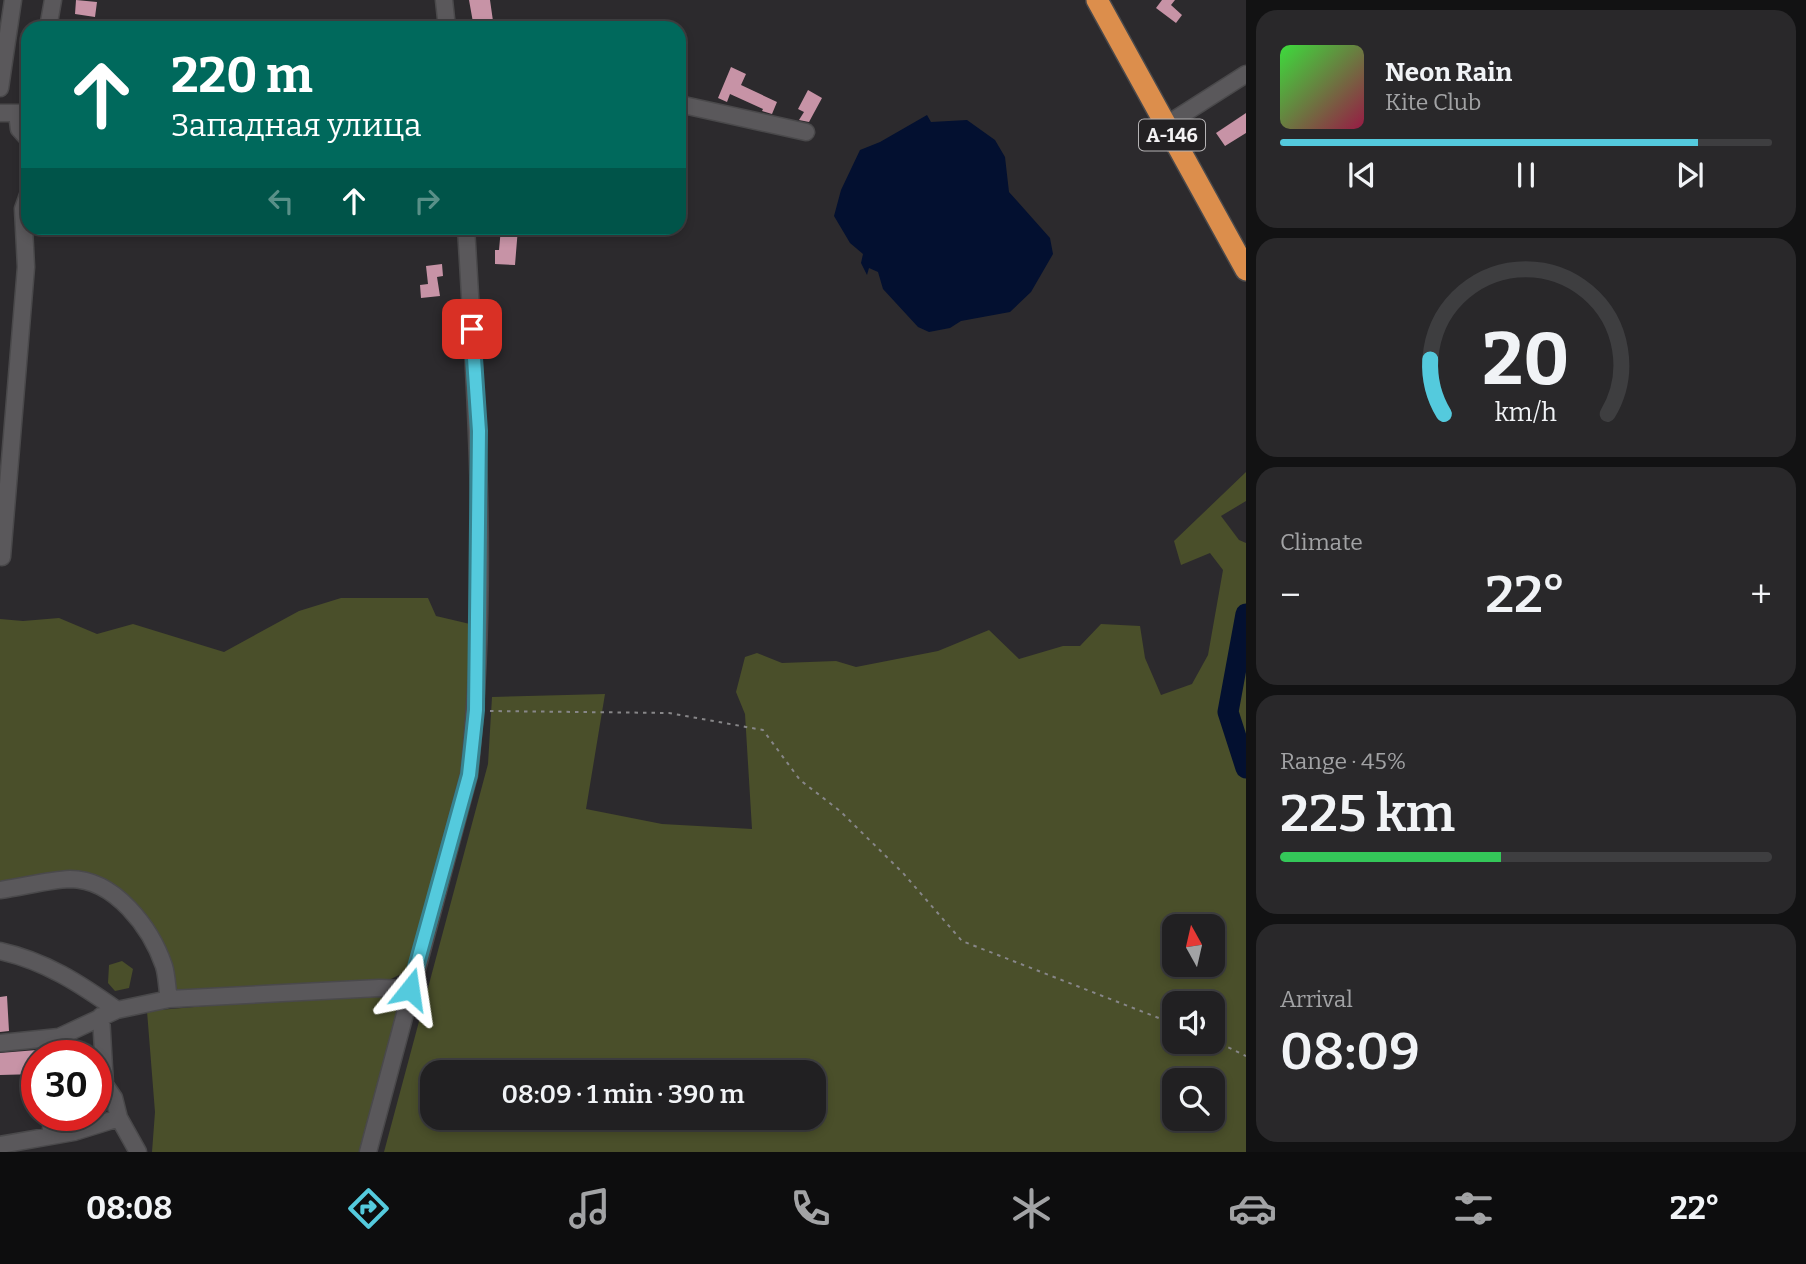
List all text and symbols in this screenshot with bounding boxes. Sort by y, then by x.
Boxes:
text: 220 m [171,46,313,105]
icon: ahead [56,49,147,140]
text: Neon Rain [1385,57,1512,88]
text: Kite Club [1385,88,1481,116]
text: Западная улица [171,106,421,144]
road number: А-146 [1139,119,1205,150]
icon: previous [1343,156,1381,194]
icon: pause [1507,156,1545,194]
icon: next [1671,156,1709,194]
icon: left [262,182,300,220]
icon: ahead [335,182,373,220]
icon: right [408,182,446,220]
pin [442,299,502,359]
icon: arrive [453,310,491,348]
text: 20 [1482,316,1570,403]
text: km/h [1495,397,1557,427]
text: Climate [1280,528,1363,556]
text: 22° [1485,563,1566,626]
text: − [1280,572,1301,618]
text: + [1750,572,1772,618]
text: Range · 45% [1280,747,1406,775]
text: 225 km [1280,782,1455,845]
north arrow [1162,914,1225,976]
map controls [1162,914,1225,1131]
position arrow [373,952,447,1026]
text: Arrival [1280,985,1353,1013]
button: sound [1162,991,1225,1054]
text: 08:09 [1280,1020,1420,1083]
speed limit sign: 30 [21,1040,112,1131]
button: search [1162,1068,1225,1131]
text: 08:09 · 1 min · 390 m [501,1079,745,1110]
icon: directions [344,1184,393,1233]
icon: music [565,1184,614,1233]
icon: phone [786,1184,835,1233]
icon: climate [1007,1184,1056,1233]
icon: car [1228,1184,1277,1233]
icon: filters [1449,1184,1498,1233]
text: 08:08 [86,1189,173,1227]
text: 22° [1670,1189,1720,1227]

